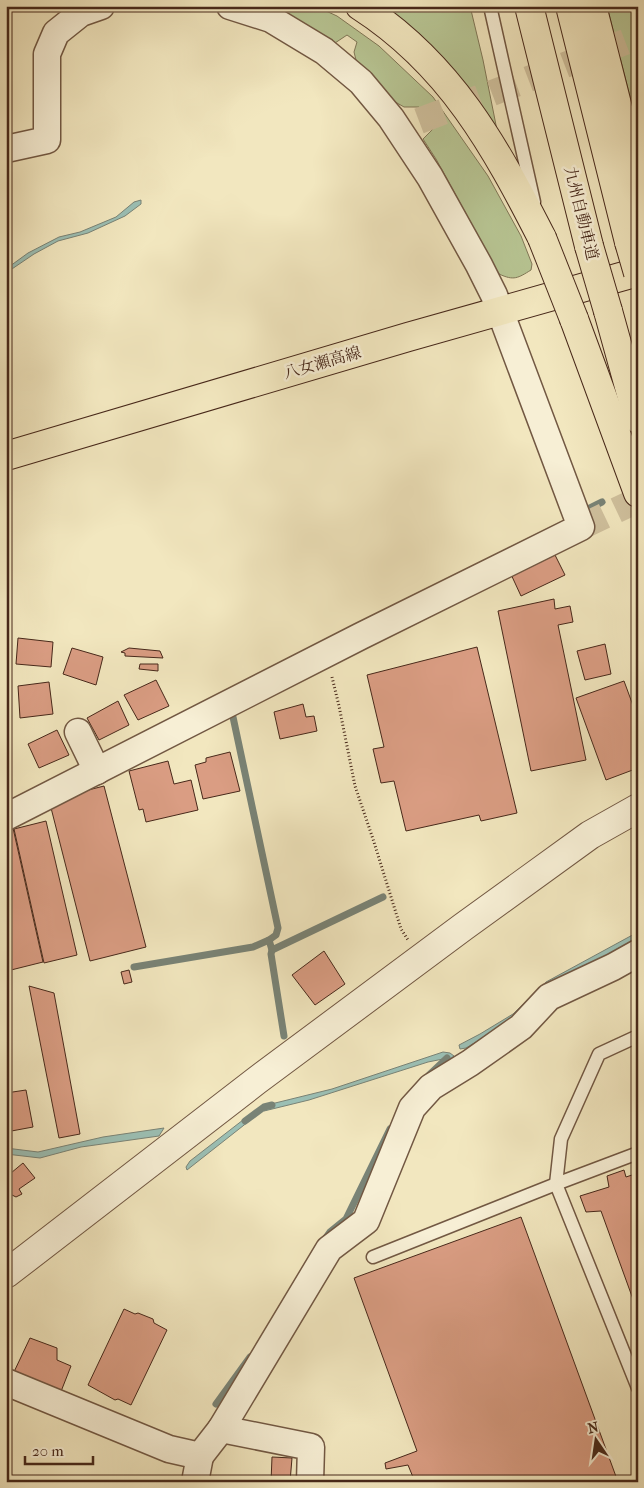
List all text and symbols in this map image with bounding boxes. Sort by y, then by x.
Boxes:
street label: 九州自動車道 [561,164,602,262]
street label: 八女瀬高線 [281,342,363,383]
north arrow [572,1416,622,1466]
text: N [586,1418,601,1437]
scale bar [25,1433,92,1465]
text: 20 m [32,1442,64,1460]

